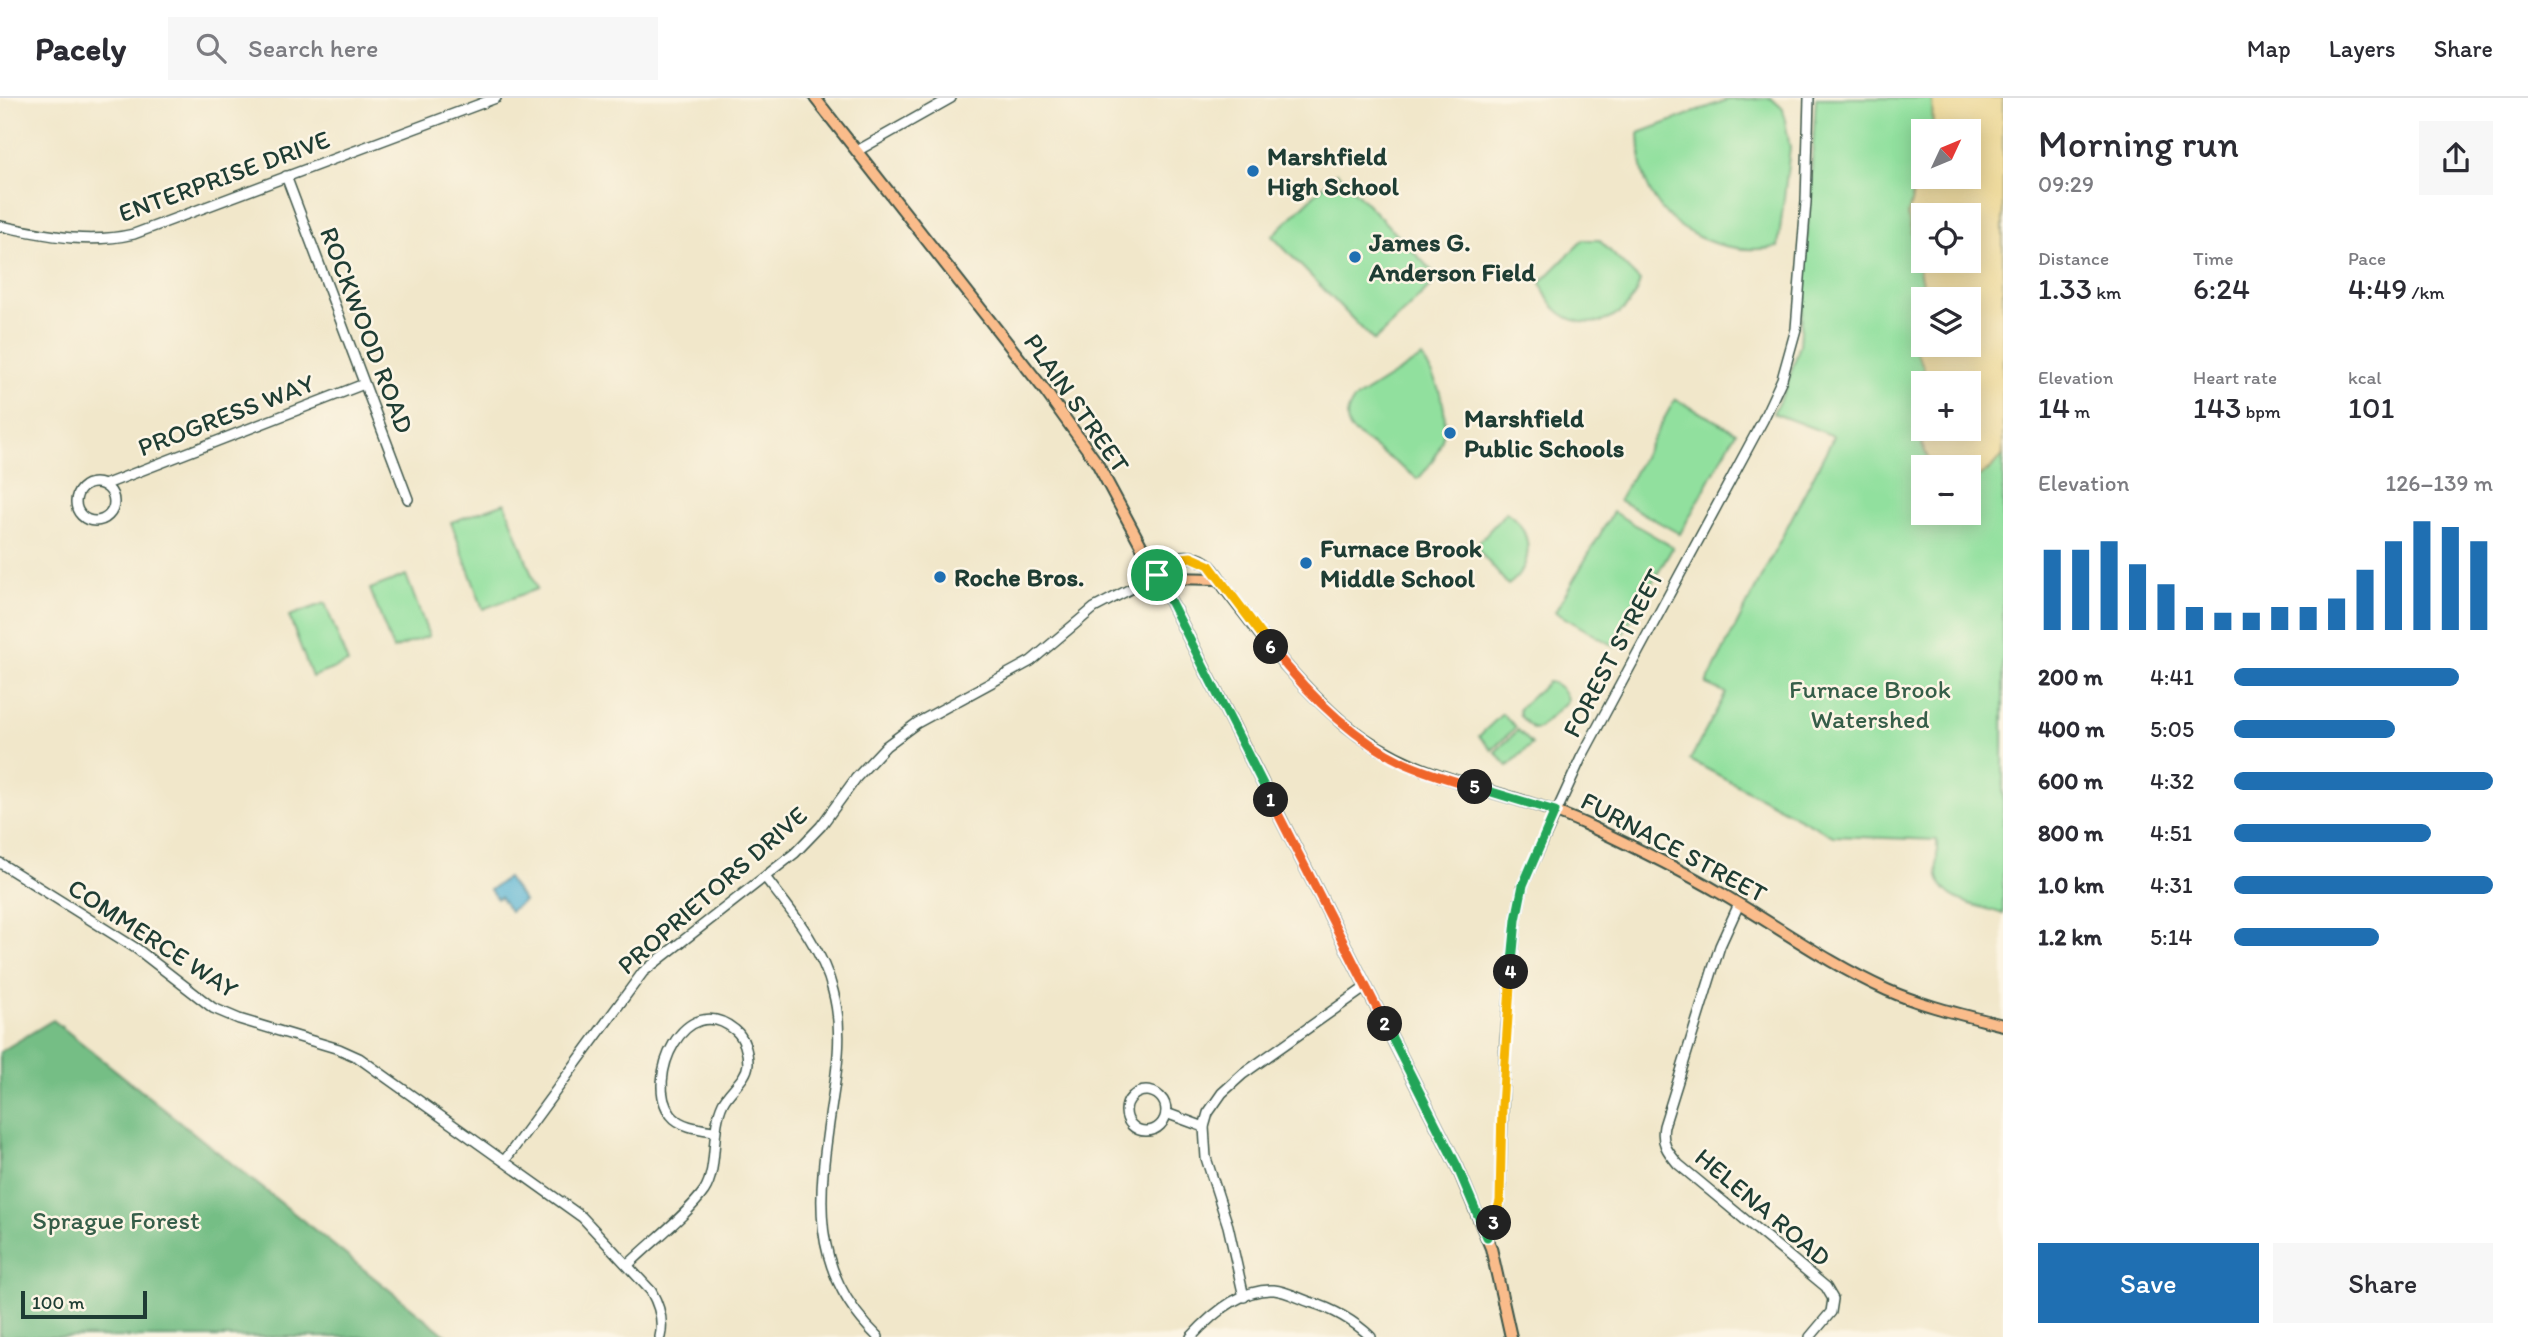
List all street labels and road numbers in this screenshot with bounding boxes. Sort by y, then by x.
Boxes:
street label: ENTERPRISE DRIVE [114,123,334,229]
street label: ROCKWOOD ROAD [313,222,421,438]
street label: PLAIN STREET [1017,327,1137,479]
street label: PROGRESS WAY [133,367,319,463]
street label: FOREST STREET [1555,563,1671,743]
street label: FURNACE STREET [1575,784,1773,910]
street label: PROPRIETORS DRIVE [611,799,813,981]
street label: COMMERCE WAY [62,871,244,1005]
street label: HELENA ROAD [1688,1141,1838,1273]

